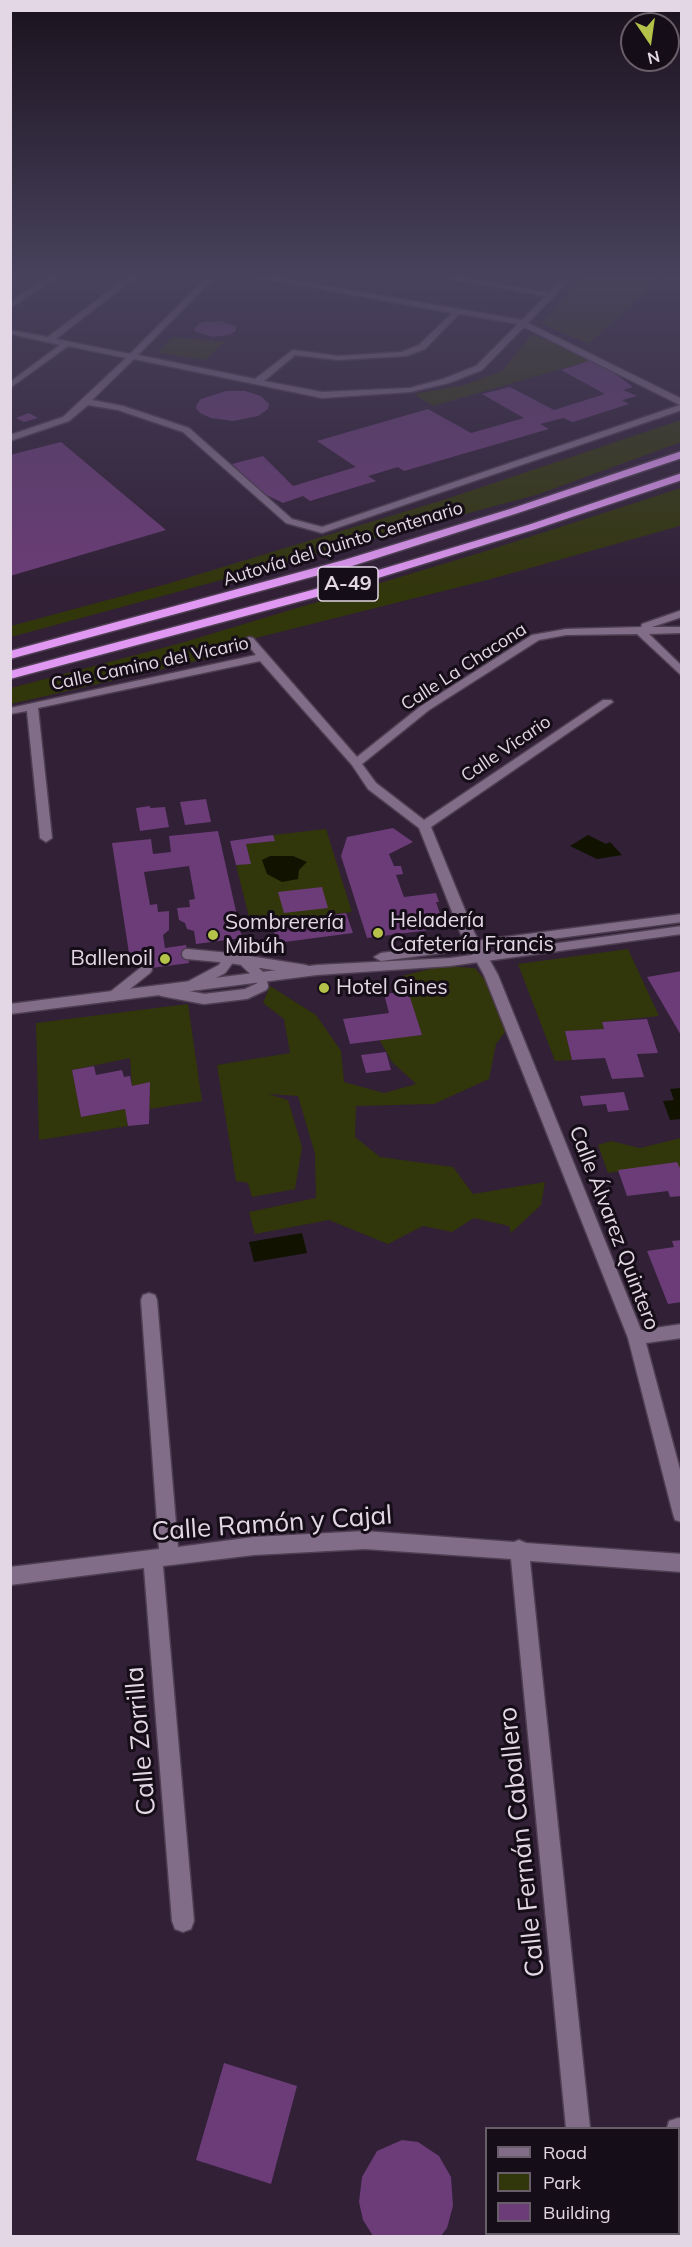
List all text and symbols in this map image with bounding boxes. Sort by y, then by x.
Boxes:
north arrow [620,12,680,72]
text: N [645,46,662,69]
street label: Autovía del Quinto Centenario [220,497,466,591]
road number: A-49 [318,567,378,601]
street label: Calle La Chacona [397,618,531,716]
street label: Calle Camino del Vicario [49,632,251,696]
street label: Calle Vicario [457,711,555,787]
place label: Heladería Cafetería Francis [390,908,554,958]
place label: Sombrerería Mibúh [225,910,344,960]
marker: Heladería Cafetería Francis [371,926,385,940]
marker: Sombrerería Mibúh [206,928,220,942]
place label: Ballenoil [70,946,153,972]
marker: Ballenoil [158,952,172,966]
place label: Hotel Gines [336,975,448,1001]
marker: Hotel Gines [317,981,331,995]
street label: Calle Álvarez Quintero [563,1122,665,1334]
street label: Calle Ramón y Cajal [151,1500,393,1548]
street label: Calle Zorrilla [119,1665,163,1817]
street label: Calle Fernán Caballero [492,1705,552,1979]
legend [485,2127,680,2235]
text: Road [543,2141,587,2164]
text: Park [543,2171,581,2194]
text: Building [543,2201,611,2224]

